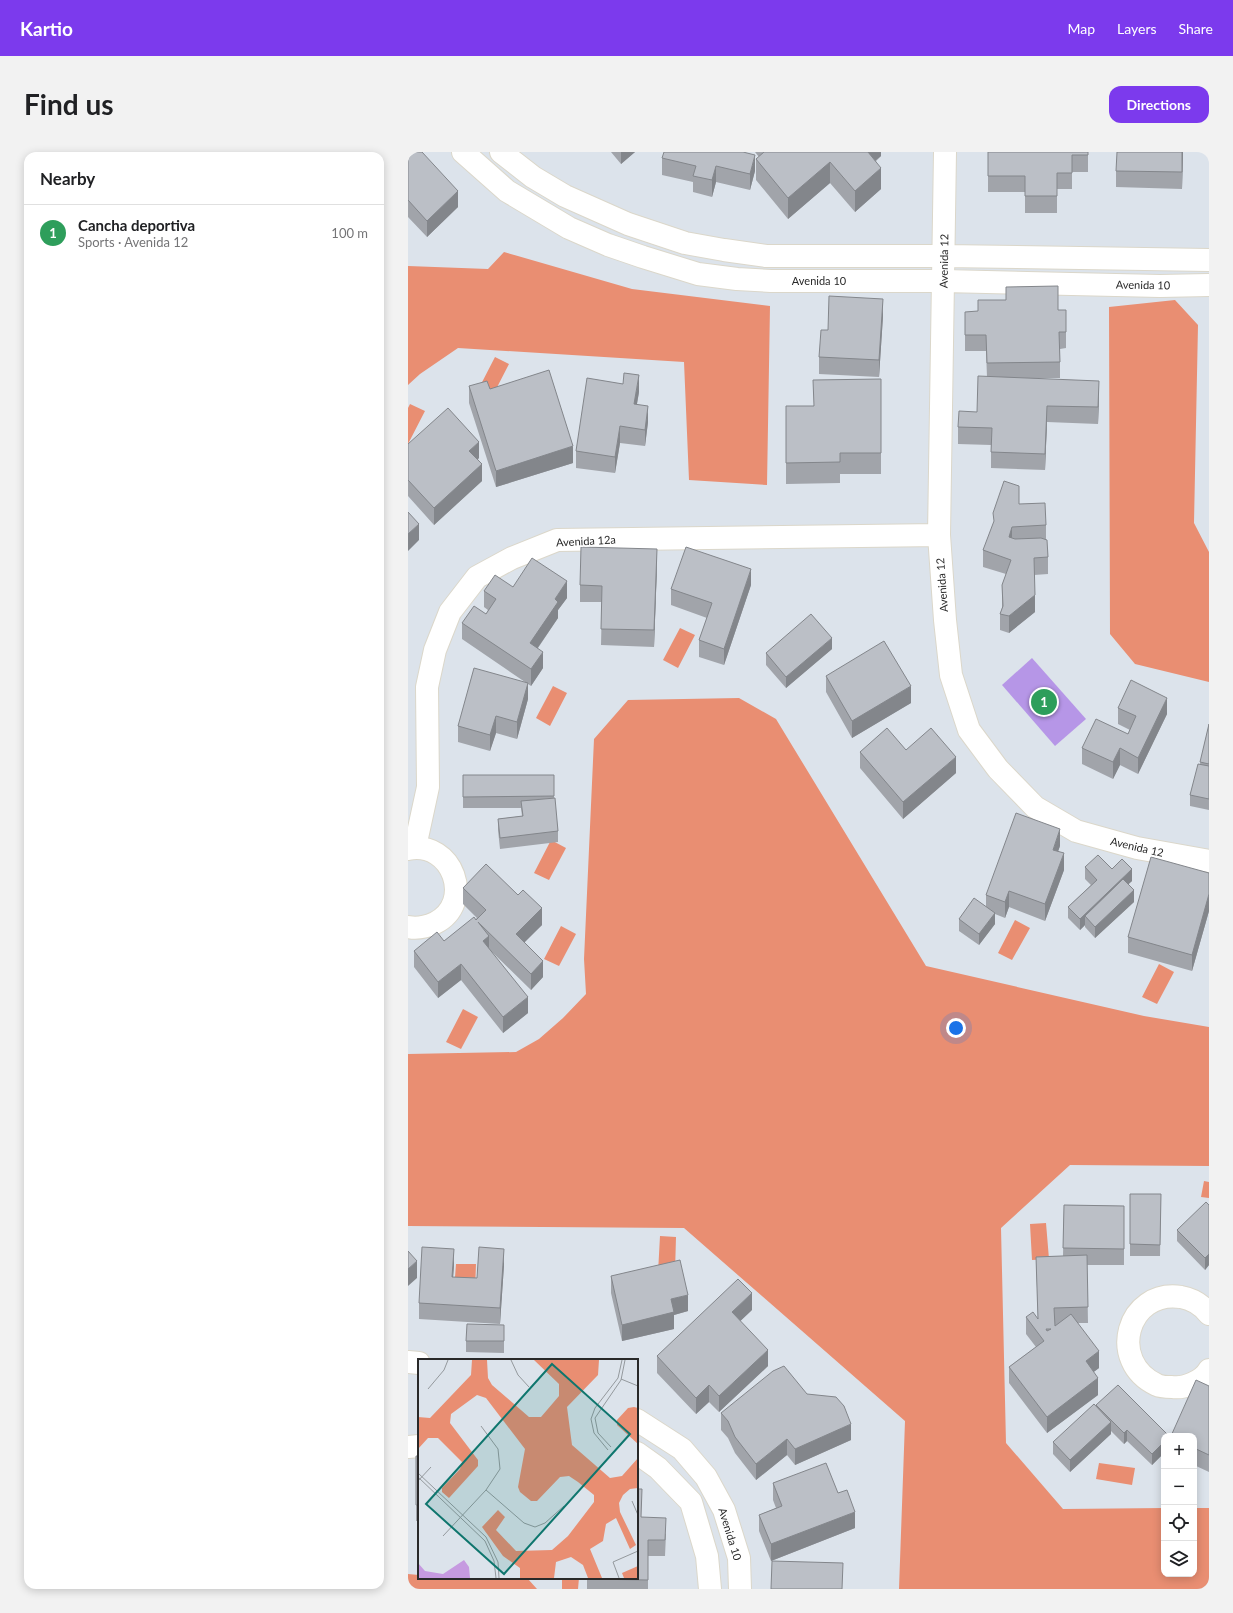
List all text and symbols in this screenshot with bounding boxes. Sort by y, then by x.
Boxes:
text: Kartio [20,17,73,40]
text: Map [1067,20,1095,37]
text: Layers [1117,20,1157,37]
text: Share [1179,20,1213,37]
button: Directions [1109,86,1209,123]
text: Find us [24,87,114,121]
text: Nearby [40,168,95,189]
text: Cancha deportiva [78,216,195,234]
text: 1 [49,225,57,241]
text: 100 m [331,225,368,241]
text: Sports · Avenida 12 [78,234,188,250]
street label: Avenida 12 [937,234,950,288]
street label: Avenida 10 [792,274,847,287]
street label: Avenida 10 [1116,278,1171,291]
street label: Avenida 12a [556,532,616,549]
street label: Avenida 12 [933,557,950,613]
pin: 1 [1031,687,1057,717]
street label: Avenida 12 [1109,834,1165,859]
your location [946,1018,966,1038]
inset map [418,1359,638,1579]
map controls [1161,1433,1197,1577]
button: + [1161,1433,1197,1469]
button: − [1161,1469,1197,1505]
button: locate [1161,1505,1197,1541]
street label: Avenida 10 [716,1506,745,1562]
button: layers [1161,1541,1197,1577]

